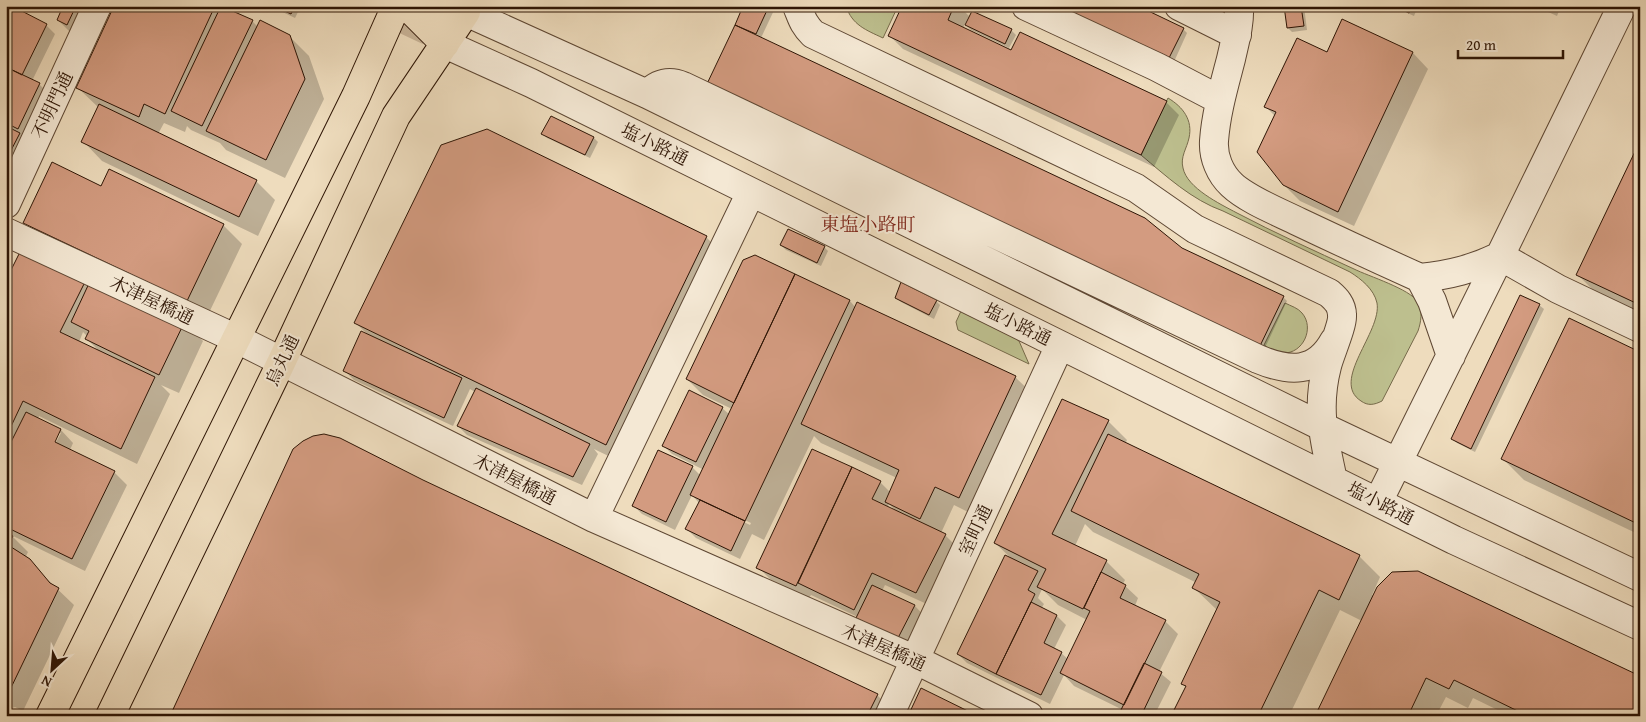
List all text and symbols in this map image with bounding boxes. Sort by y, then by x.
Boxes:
scale bar [1458,28,1564,60]
text: 20 m [1466,34,1497,55]
street label: 不明門通 [25,67,79,143]
street label: 塩小路通 [617,116,693,172]
district label: 東塩小路町 [820,210,916,238]
street label: 木津屋橋通 [106,269,198,331]
street label: 塩小路通 [980,296,1056,352]
street label: 烏丸通 [258,330,306,390]
street label: 木津屋橋通 [469,447,561,511]
street label: 塩小路通 [1343,475,1419,531]
street label: 室町通 [951,500,999,560]
street label: 木津屋橋通 [837,616,931,678]
north arrow [28,644,78,694]
text: N [37,670,55,693]

